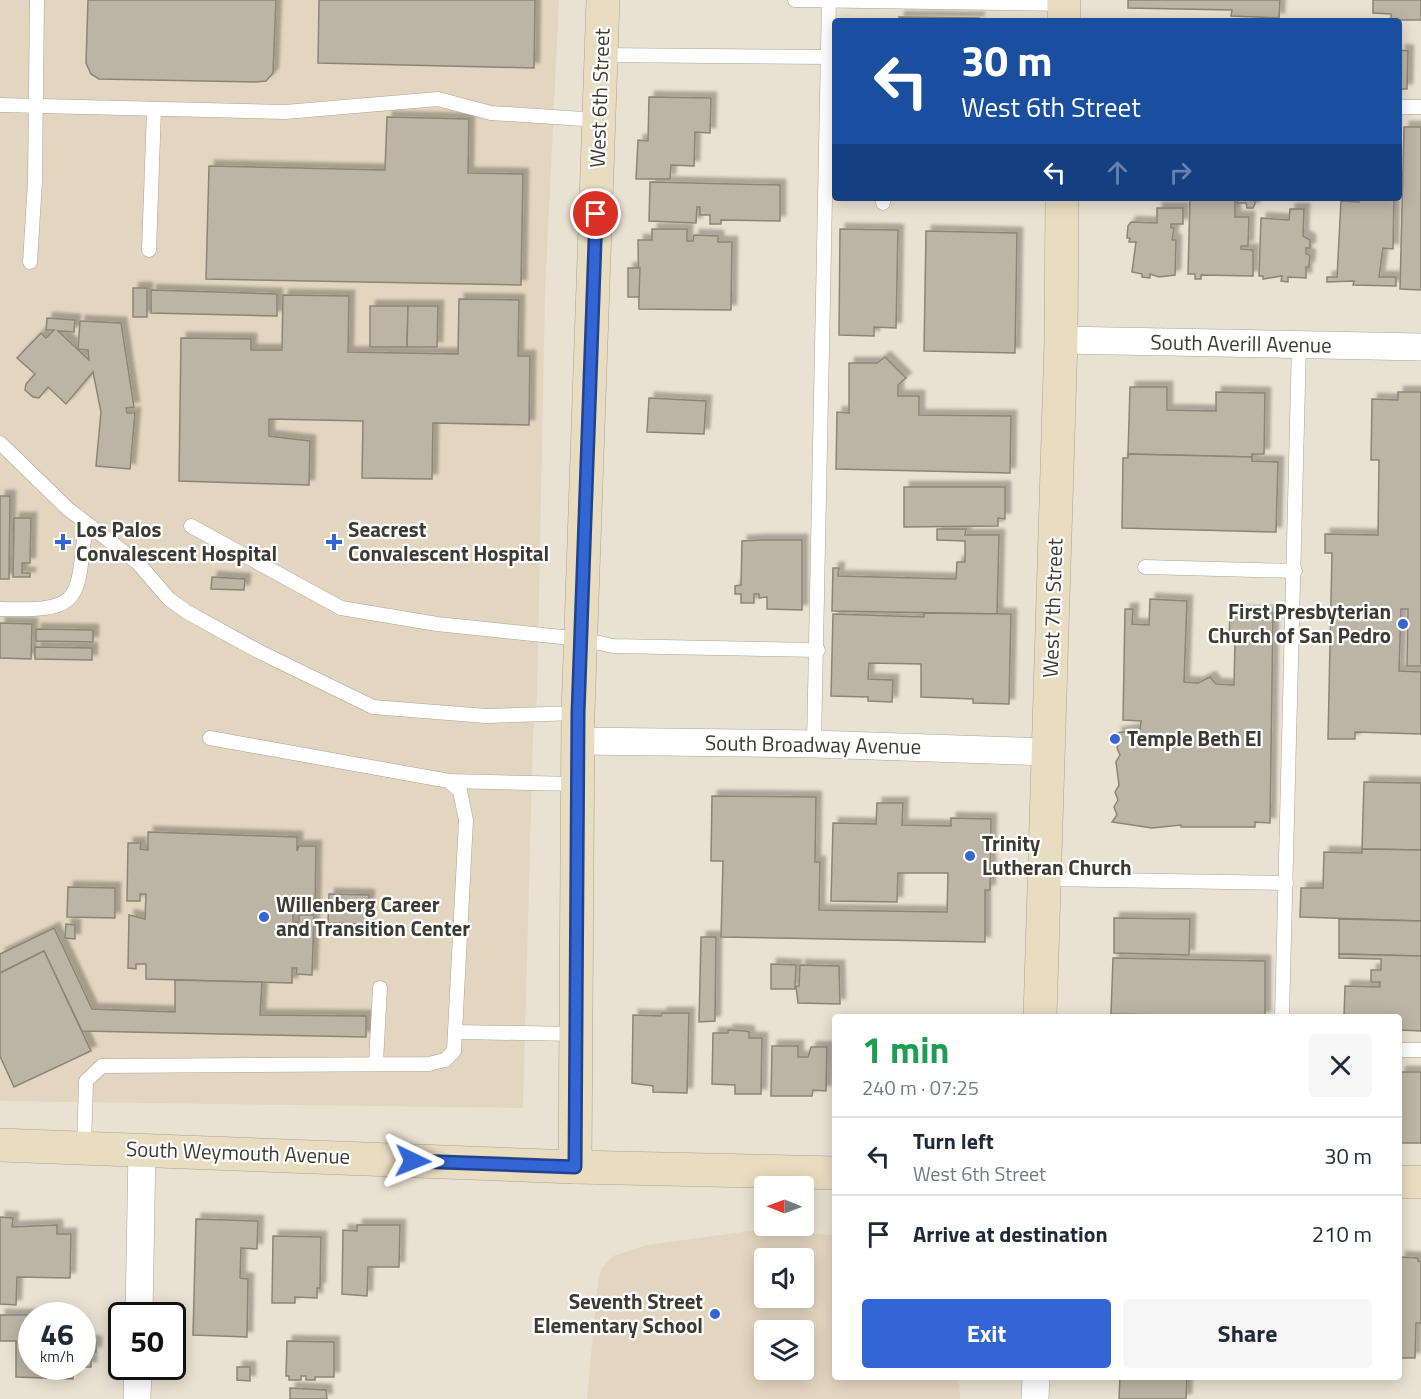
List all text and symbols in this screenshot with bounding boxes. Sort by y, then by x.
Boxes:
street label: West 6th Street [581,27,617,168]
text: 30 m [961,28,1053,92]
icon: left [862,42,940,120]
text: West 6th Street [961,86,1141,127]
icon: left [1038,156,1071,189]
icon: ahead [1101,156,1134,189]
icon: right [1164,156,1197,189]
pin [570,188,621,239]
icon: arrive [579,197,612,230]
street label: South Averill Avenue [1150,325,1332,361]
place label: Los Palos Convalescent Hospital [76,513,277,569]
place label: Seacrest Convalescent Hospital [348,513,549,569]
marker: Los Palos Convalescent Hospital [54,533,72,551]
marker: Seacrest Convalescent Hospital [325,533,343,551]
street label: West 7th Street [1034,537,1070,678]
place label: First Presbyterian Church of San Pedro [1208,595,1391,651]
marker: First Presbyterian Church of San Pedro [1396,617,1410,631]
place label: Temple Beth El [1127,722,1262,754]
street label: South Broadway Avenue [705,726,921,762]
marker: Temple Beth El [1108,732,1122,746]
place label: Trinity Lutheran Church [982,827,1132,883]
marker: Trinity Lutheran Church [963,849,977,863]
place label: Willenberg Career and Transition Center [276,888,470,944]
marker: Willenberg Career and Transition Center [257,910,271,924]
text: 1 min [862,1022,949,1077]
button: close [1309,1034,1372,1097]
text: 240 m · 07:25 [862,1072,979,1103]
text: Turn left [913,1124,994,1158]
position arrow [381,1129,445,1193]
street label: South Weymouth Avenue [125,1132,351,1172]
text: 30 m [1324,1139,1372,1173]
icon: left [862,1140,895,1173]
text: West 6th Street [913,1158,1046,1189]
north arrow [754,1176,814,1236]
map controls [754,1176,814,1380]
text: Arrive at destination [913,1217,1108,1251]
text: 210 m [1312,1217,1372,1251]
icon: arrive [862,1218,895,1251]
button: sound [754,1248,814,1308]
place label: Seventh Street Elementary School [533,1285,703,1341]
button: Exit [862,1299,1111,1368]
button: Share [1123,1299,1372,1368]
speed limit sign: 50 [108,1302,186,1380]
marker: Seventh Street Elementary School [708,1307,722,1321]
text: 46 [40,1311,74,1357]
button: layers [754,1320,814,1380]
text: km/h [40,1345,74,1368]

